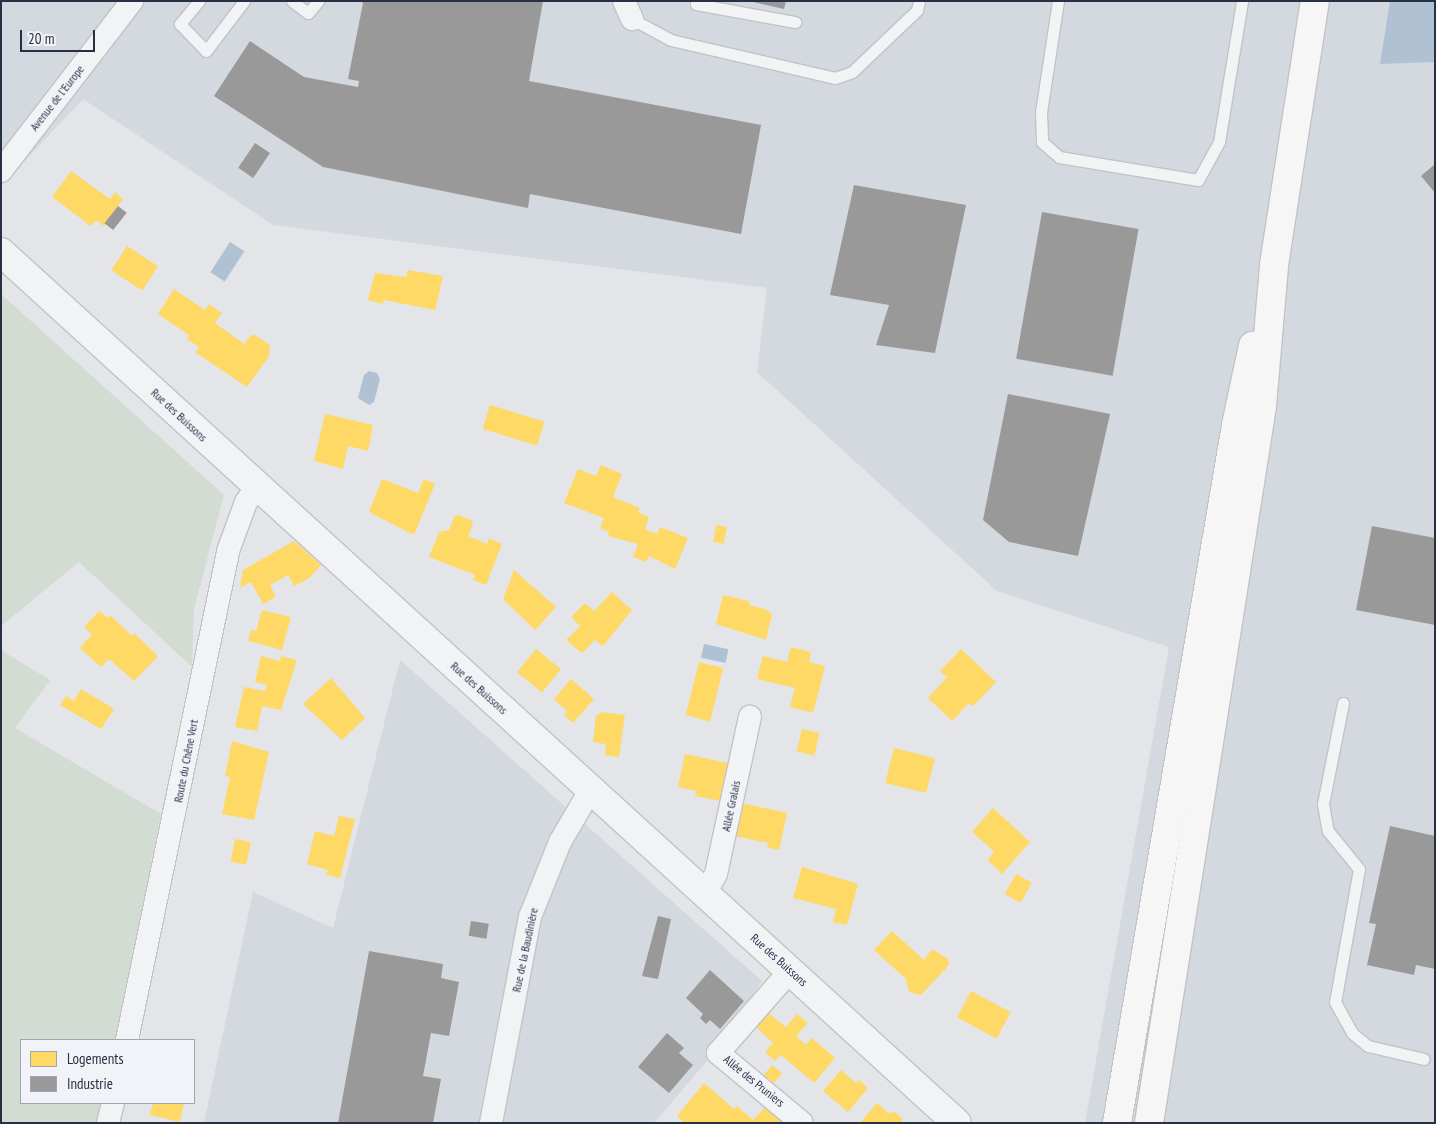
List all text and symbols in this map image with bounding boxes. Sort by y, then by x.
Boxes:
scale bar [22,20,98,52]
text: 20 m [28,29,54,48]
street label: Avenue de l'Europe [27,62,87,134]
street label: Rue des Buissons [148,385,210,445]
street label: Rue des Buissons [448,659,510,717]
street label: Route du Chêne Vert [171,718,201,804]
street label: Allée Gralais [719,779,743,833]
street label: Rue de la Baudinière [509,907,541,993]
street label: Rue des Buissons [748,931,810,989]
legend [20,1039,195,1104]
text: Logements [67,1049,123,1068]
street label: Allée des Pruniers [721,1052,787,1110]
text: Industrie [67,1074,113,1093]

